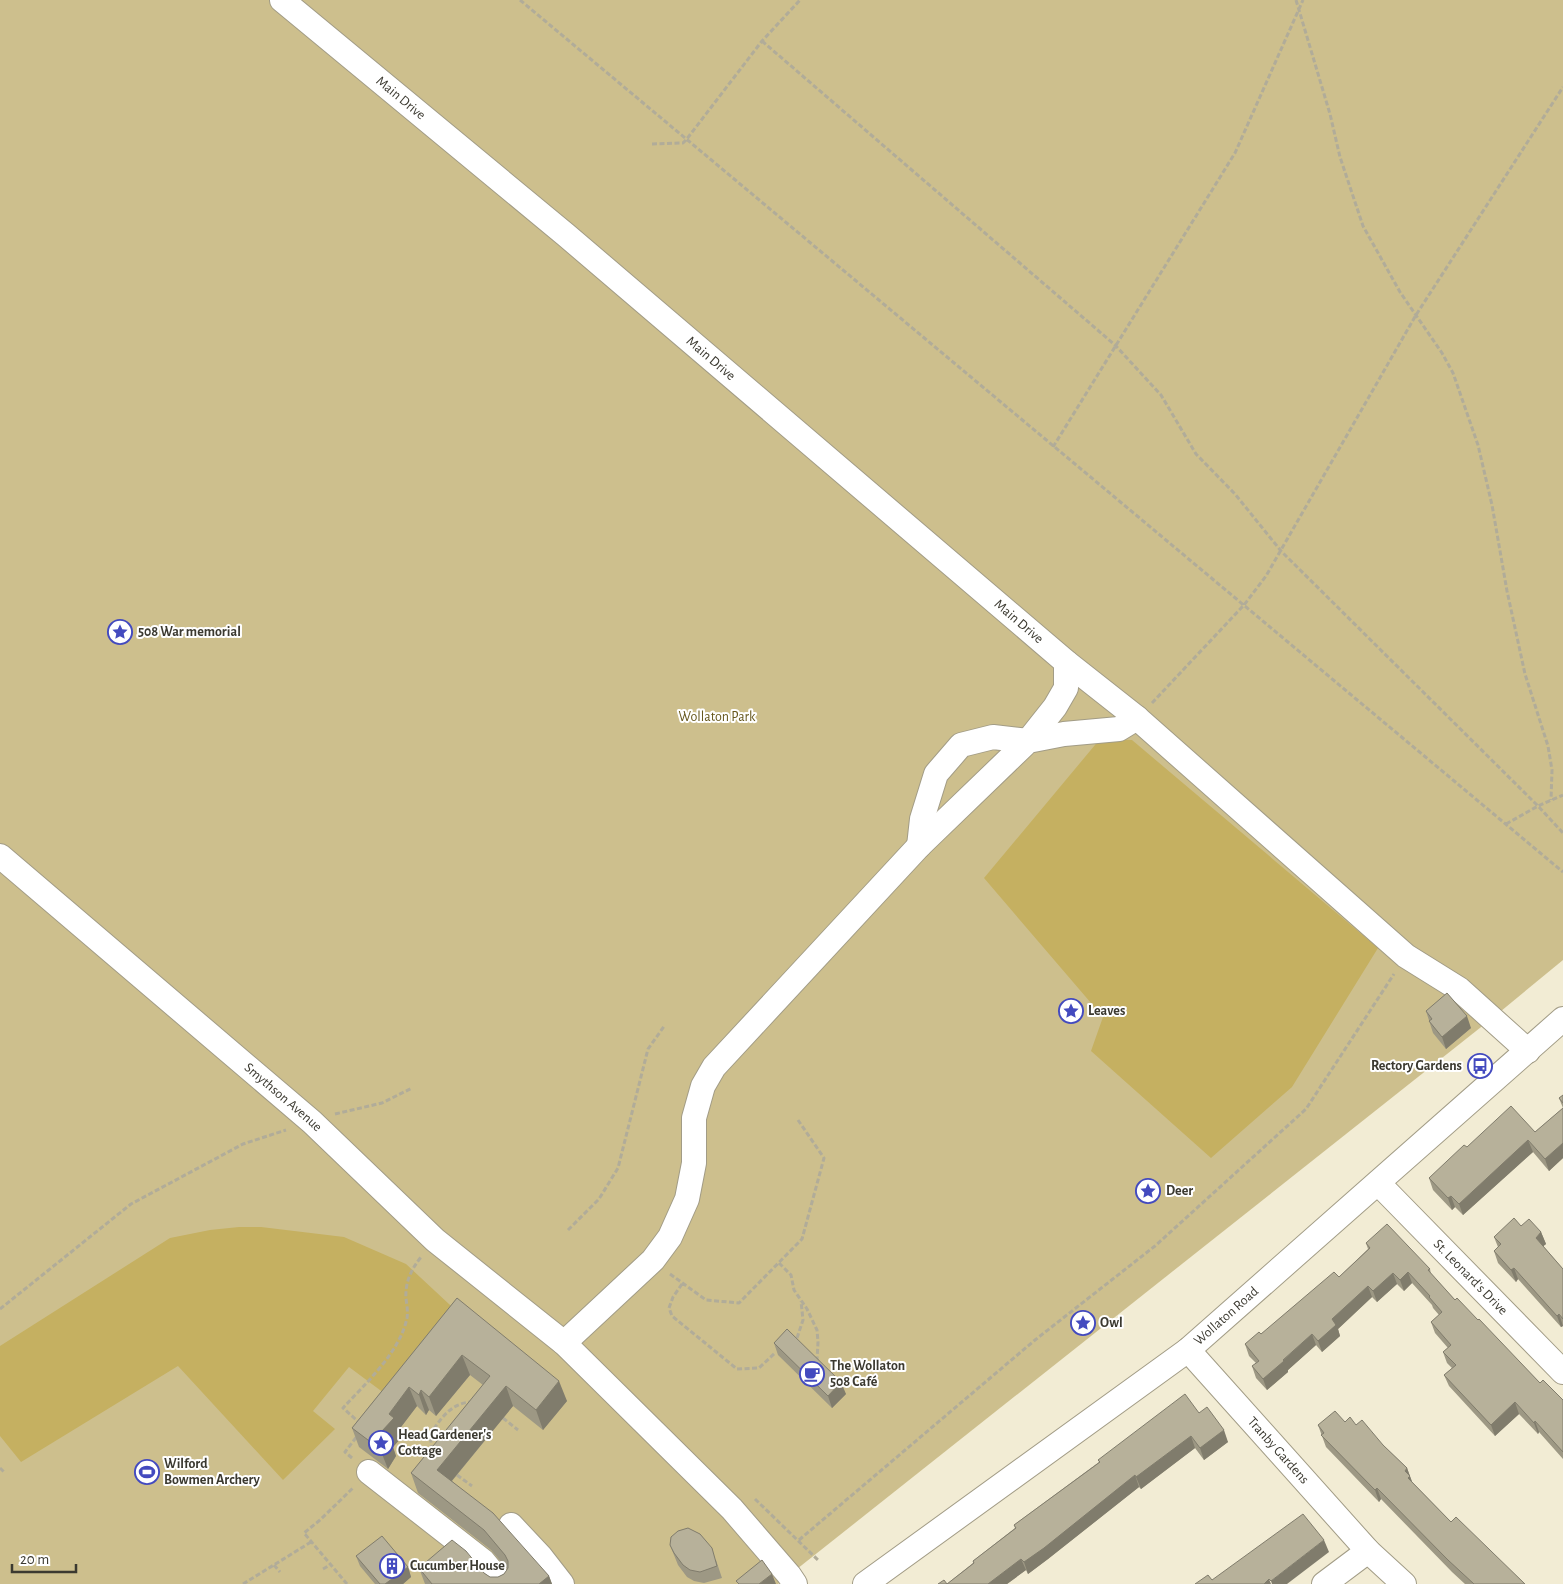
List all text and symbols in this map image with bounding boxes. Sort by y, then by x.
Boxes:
street label: Main Drive [373,74,428,123]
street label: Main Drive [684,334,738,383]
street label: Main Drive [992,597,1046,646]
place icon: 508 War memorial [107,619,133,645]
place label: 508 War memorial [138,625,241,639]
park label: Wollaton Park [679,710,756,724]
place icon: Leaves [1058,998,1084,1024]
place label: Leaves [1088,1004,1125,1018]
bus stop icon: Rectory Gardens [1467,1053,1493,1079]
place label: Rectory Gardens [1371,1059,1462,1073]
street label: Smythson Avenue [241,1060,325,1134]
place icon: Deer [1135,1178,1161,1204]
place label: Deer [1166,1184,1193,1198]
street label: St. Leonard's Drive [1431,1237,1510,1318]
street label: Wollaton Road [1191,1284,1261,1348]
place icon: Owl [1070,1310,1096,1336]
place label: Owl [1100,1316,1123,1330]
place label: The Wollaton 508 Café [830,1359,905,1389]
cafe icon: The Wollaton 508 Café [799,1361,825,1387]
street label: Tranby Gardens [1245,1414,1311,1487]
place label: Head Gardener's Cottage [398,1428,491,1458]
place icon: Head Gardener's Cottage [368,1430,394,1456]
place label: Wilford Bowmen Archery [164,1457,261,1487]
sports icon: Wilford Bowmen Archery [134,1459,160,1485]
scale bar [12,1542,76,1574]
text: 20 m [20,1552,49,1567]
building icon: Cucumber House [379,1553,405,1579]
place label: Cucumber House [410,1559,505,1573]

